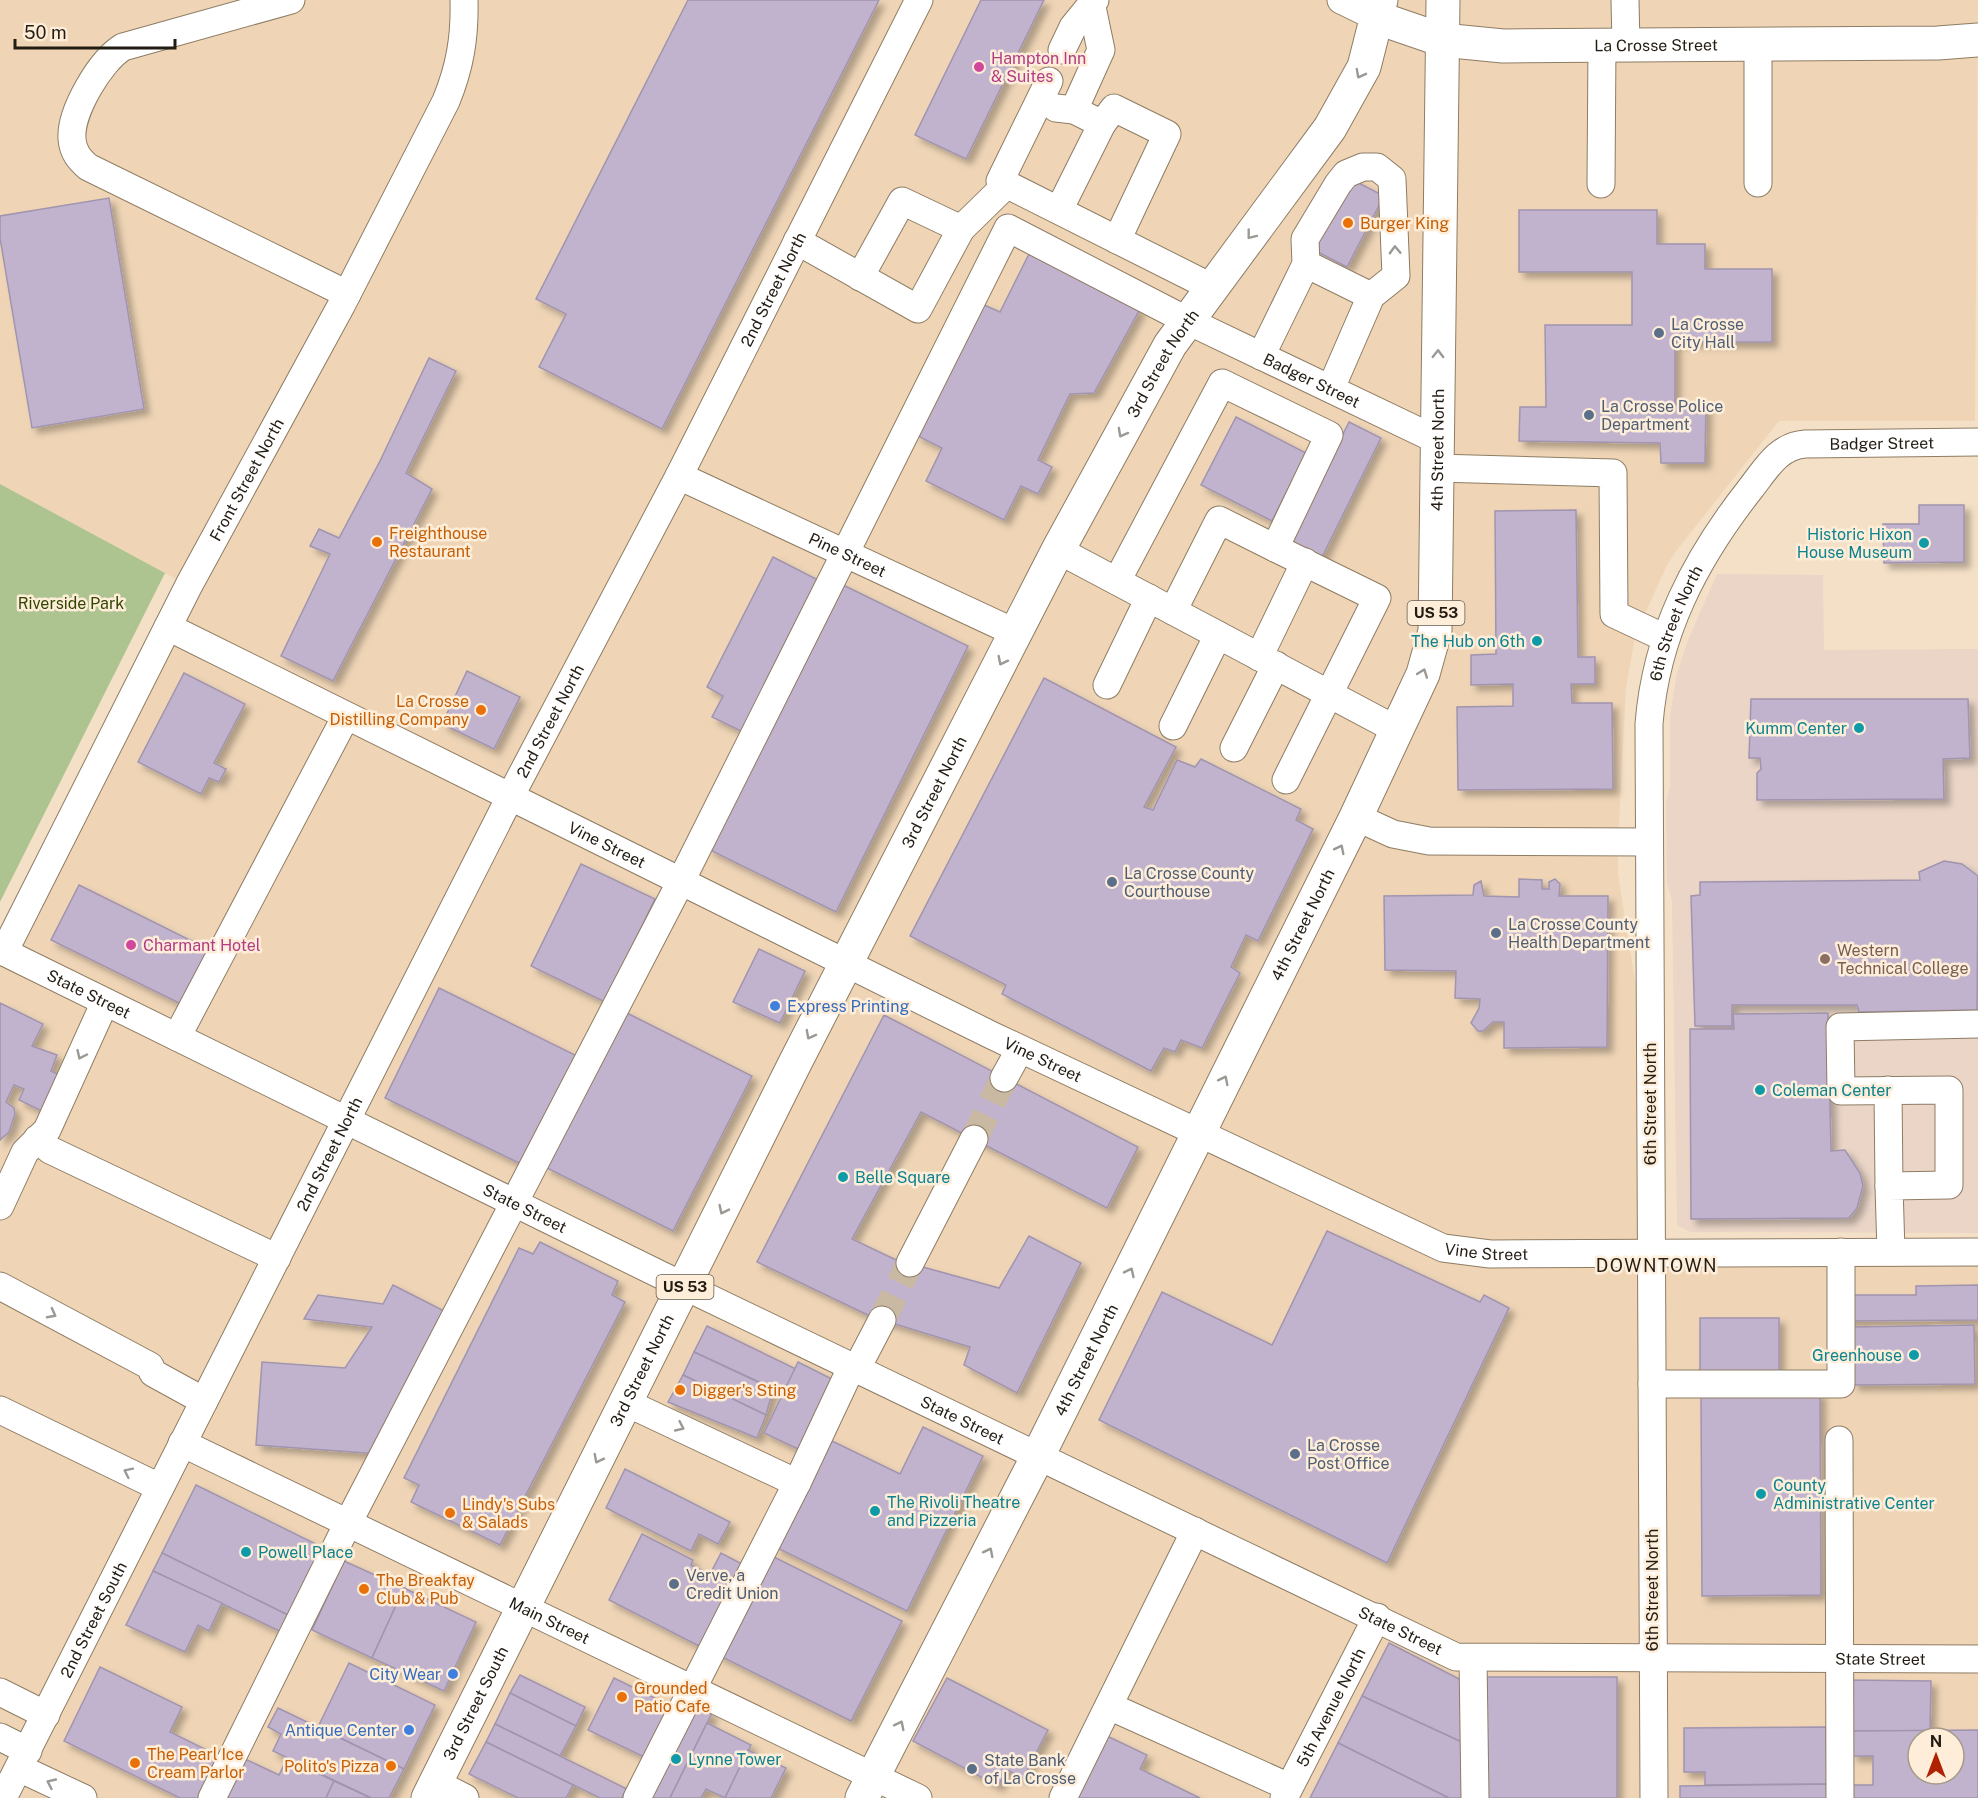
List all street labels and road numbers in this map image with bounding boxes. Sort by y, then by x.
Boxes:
street label: La Crosse Street [1594,36,1718,55]
street label: 2nd Street North [737,229,810,350]
street label: 3rd Street North [1123,306,1203,421]
street label: Badger Street [1260,349,1363,412]
street label: 4th Street North [1428,389,1448,511]
street label: Front Street North [206,415,288,545]
street label: Badger Street [1829,434,1934,454]
street label: Pine Street [806,529,889,581]
street label: 6th Street North [1646,562,1707,683]
road number: US 53 [1408,601,1464,625]
street label: 2nd Street North [513,661,588,781]
street label: 3rd Street North [898,733,971,851]
street label: Vine Street [565,818,649,872]
street label: 4th Street North [1267,866,1339,984]
street label: State Street [44,966,134,1023]
street label: Vine Street [1001,1033,1085,1086]
street label: 6th Street North [1641,1043,1660,1165]
street label: 2nd Street North [293,1094,366,1214]
street label: State Street [480,1180,570,1237]
street label: Vine Street [1444,1239,1528,1264]
road number: US 53 [656,1275,714,1299]
street label: 4th Street North [1050,1301,1122,1419]
street label: 3rd Street North [606,1311,678,1430]
street label: State Street [917,1392,1007,1449]
street label: 6th Street North [1643,1529,1662,1651]
street label: 2nd Street South [57,1559,131,1681]
street label: Main Street [506,1593,593,1648]
street label: State Street [1355,1603,1445,1659]
street label: 3rd Street South [439,1643,512,1763]
street label: 5th Avenue North [1293,1645,1369,1770]
street label: State Street [1835,1649,1926,1669]

